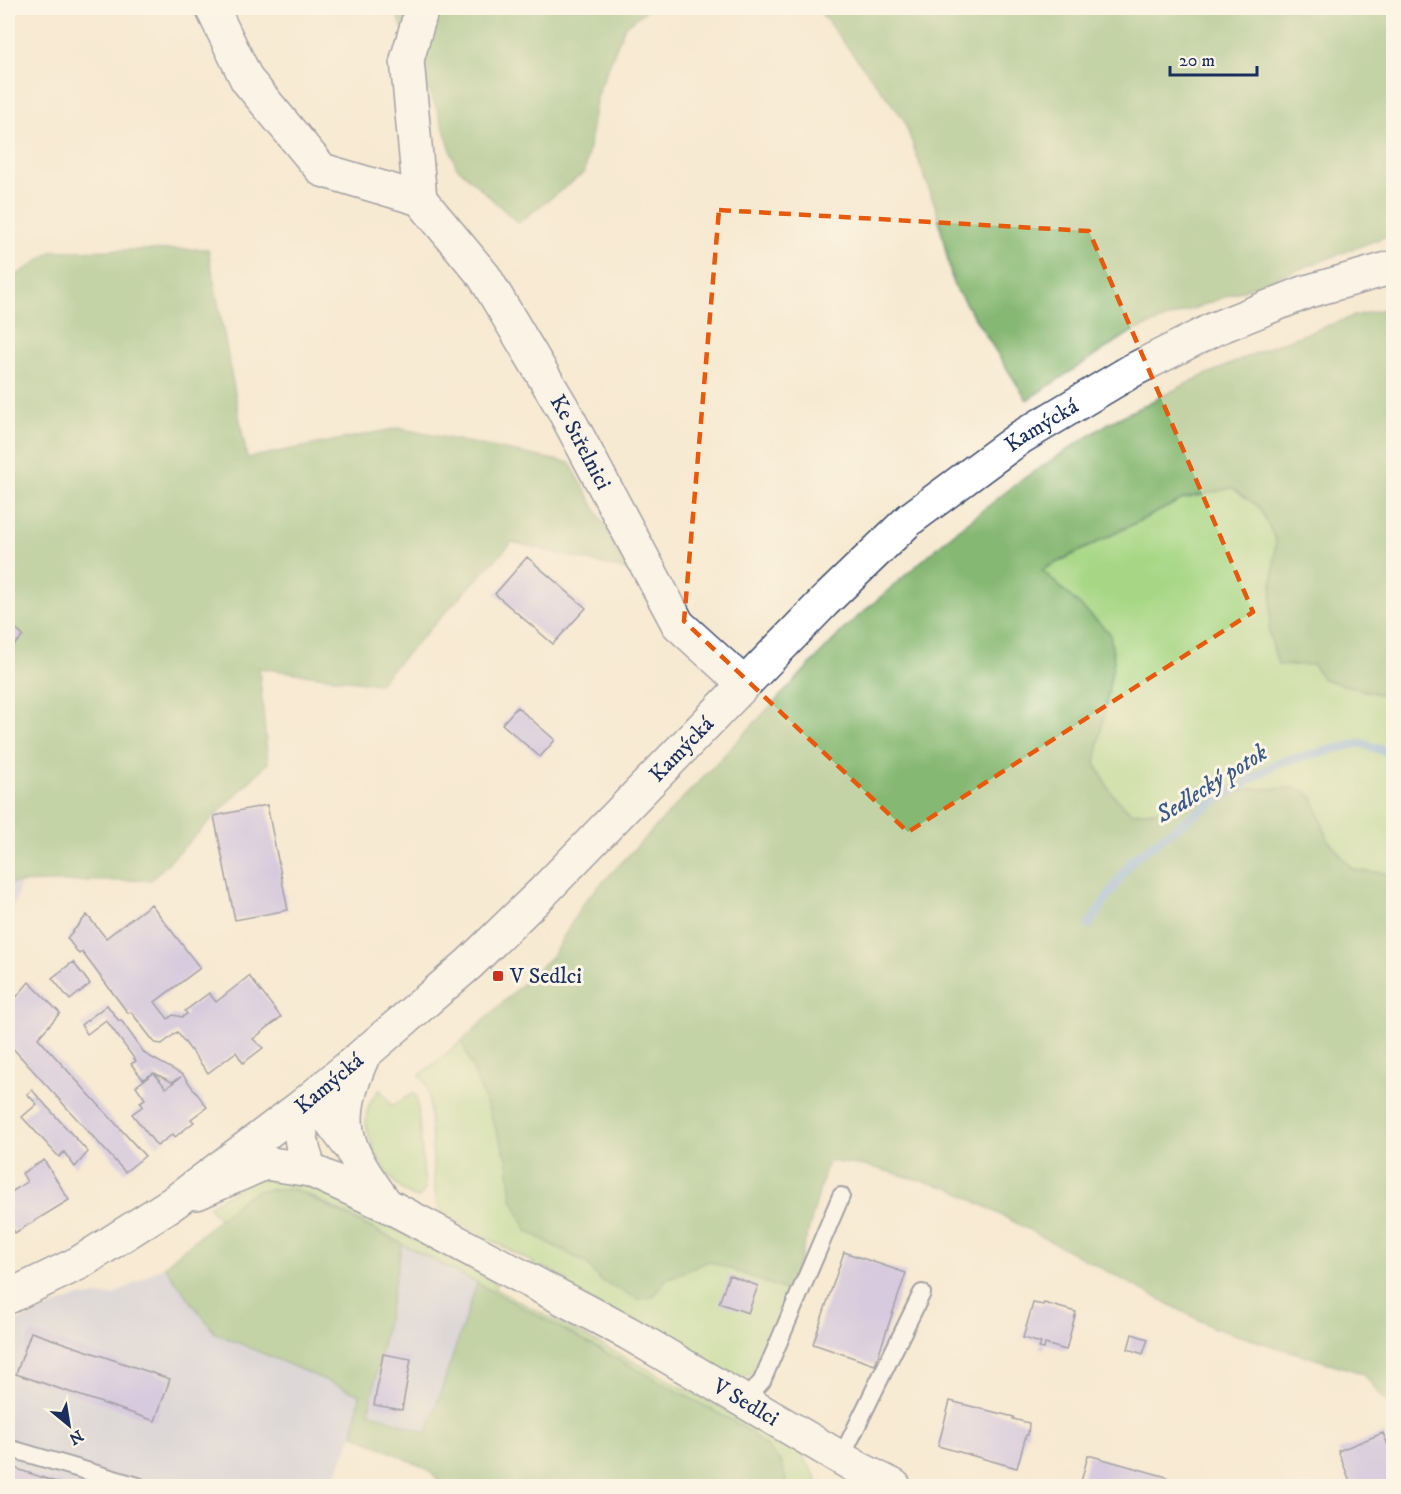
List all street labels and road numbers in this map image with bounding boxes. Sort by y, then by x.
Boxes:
street label: Ke Střelnici [544,390,617,494]
street label: Kamýcká [999,392,1084,458]
street label: Kamýcká [643,710,720,788]
street label: Kamýcká [289,1046,369,1120]
street label: V Sedlci [707,1372,784,1432]

